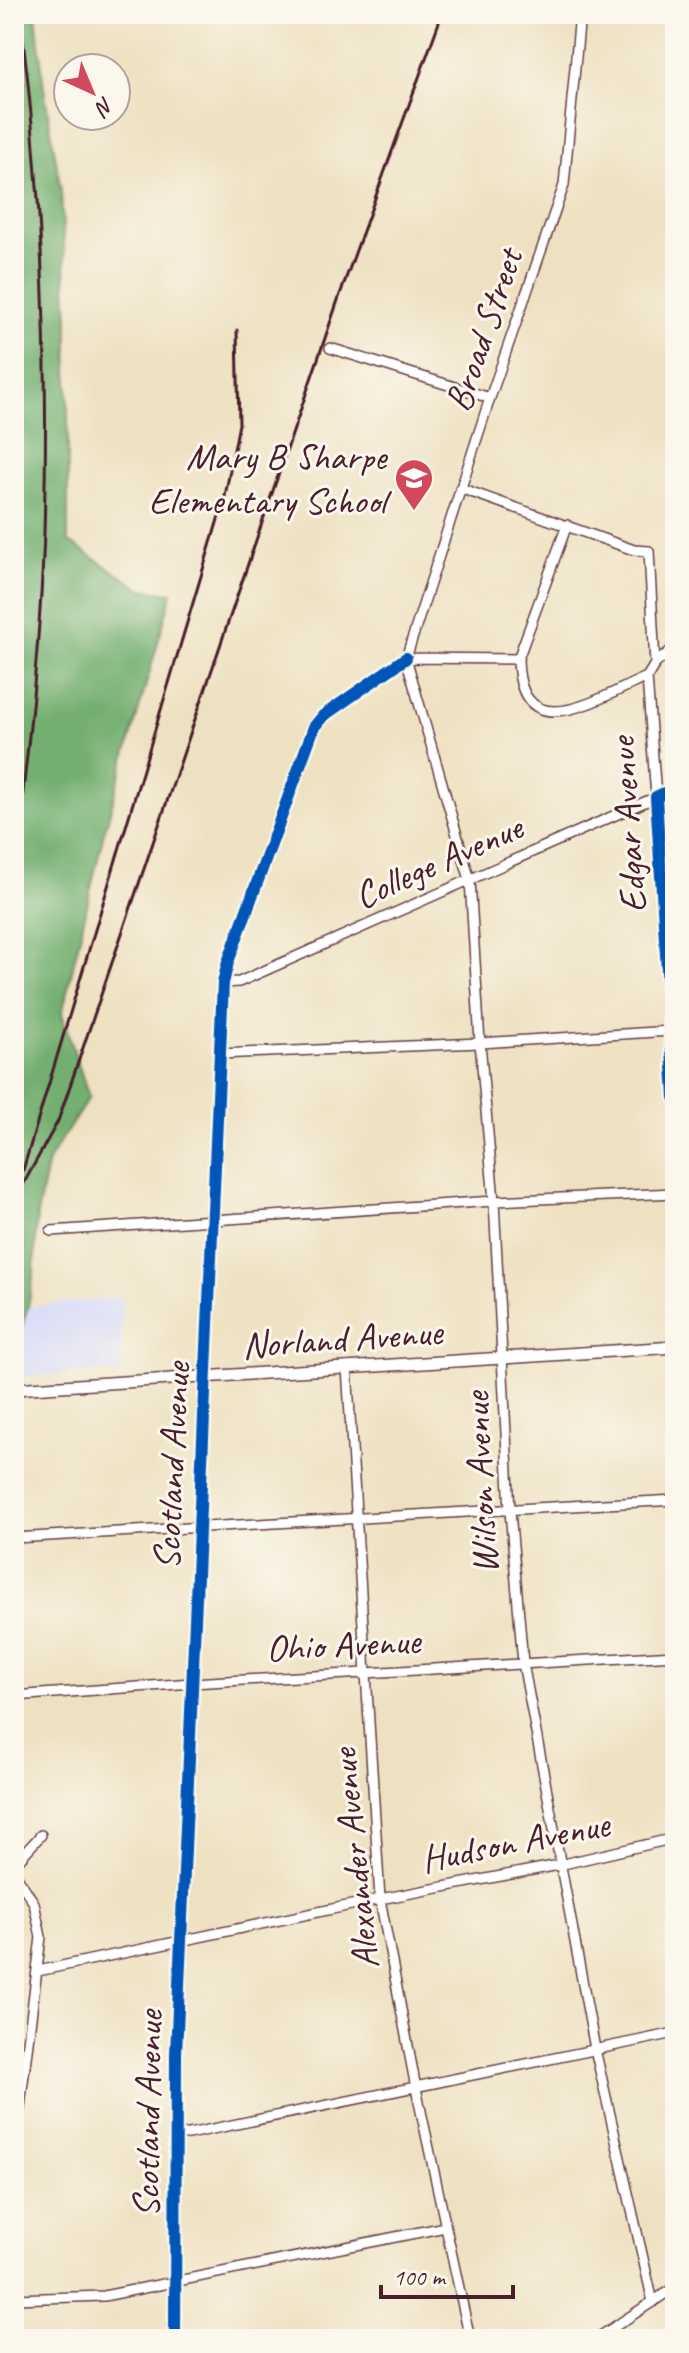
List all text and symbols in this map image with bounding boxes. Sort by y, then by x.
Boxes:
north arrow [52,52,132,132]
text: N [88,91,120,123]
street label: Broad Street [434,240,534,417]
place label: Mary B Sharpe Elementary School [149,433,393,524]
school or university icon: Mary B Sharpe Elementary School [393,457,435,512]
street label: Edgar Avenue [598,733,657,914]
street label: College Avenue [347,803,532,919]
street label: Norland Avenue [241,1308,446,1369]
street label: Scotland Avenue [143,1359,201,1571]
street label: Wilson Avenue [452,1388,509,1575]
street label: Ohio Avenue [265,1617,424,1672]
street label: Alexander Avenue [319,1744,389,1971]
street label: Hudson Avenue [417,1800,616,1883]
street label: Scotland Avenue [122,2007,173,2218]
scale bar [381,2249,513,2299]
text: 100 m [393,2262,447,2292]

